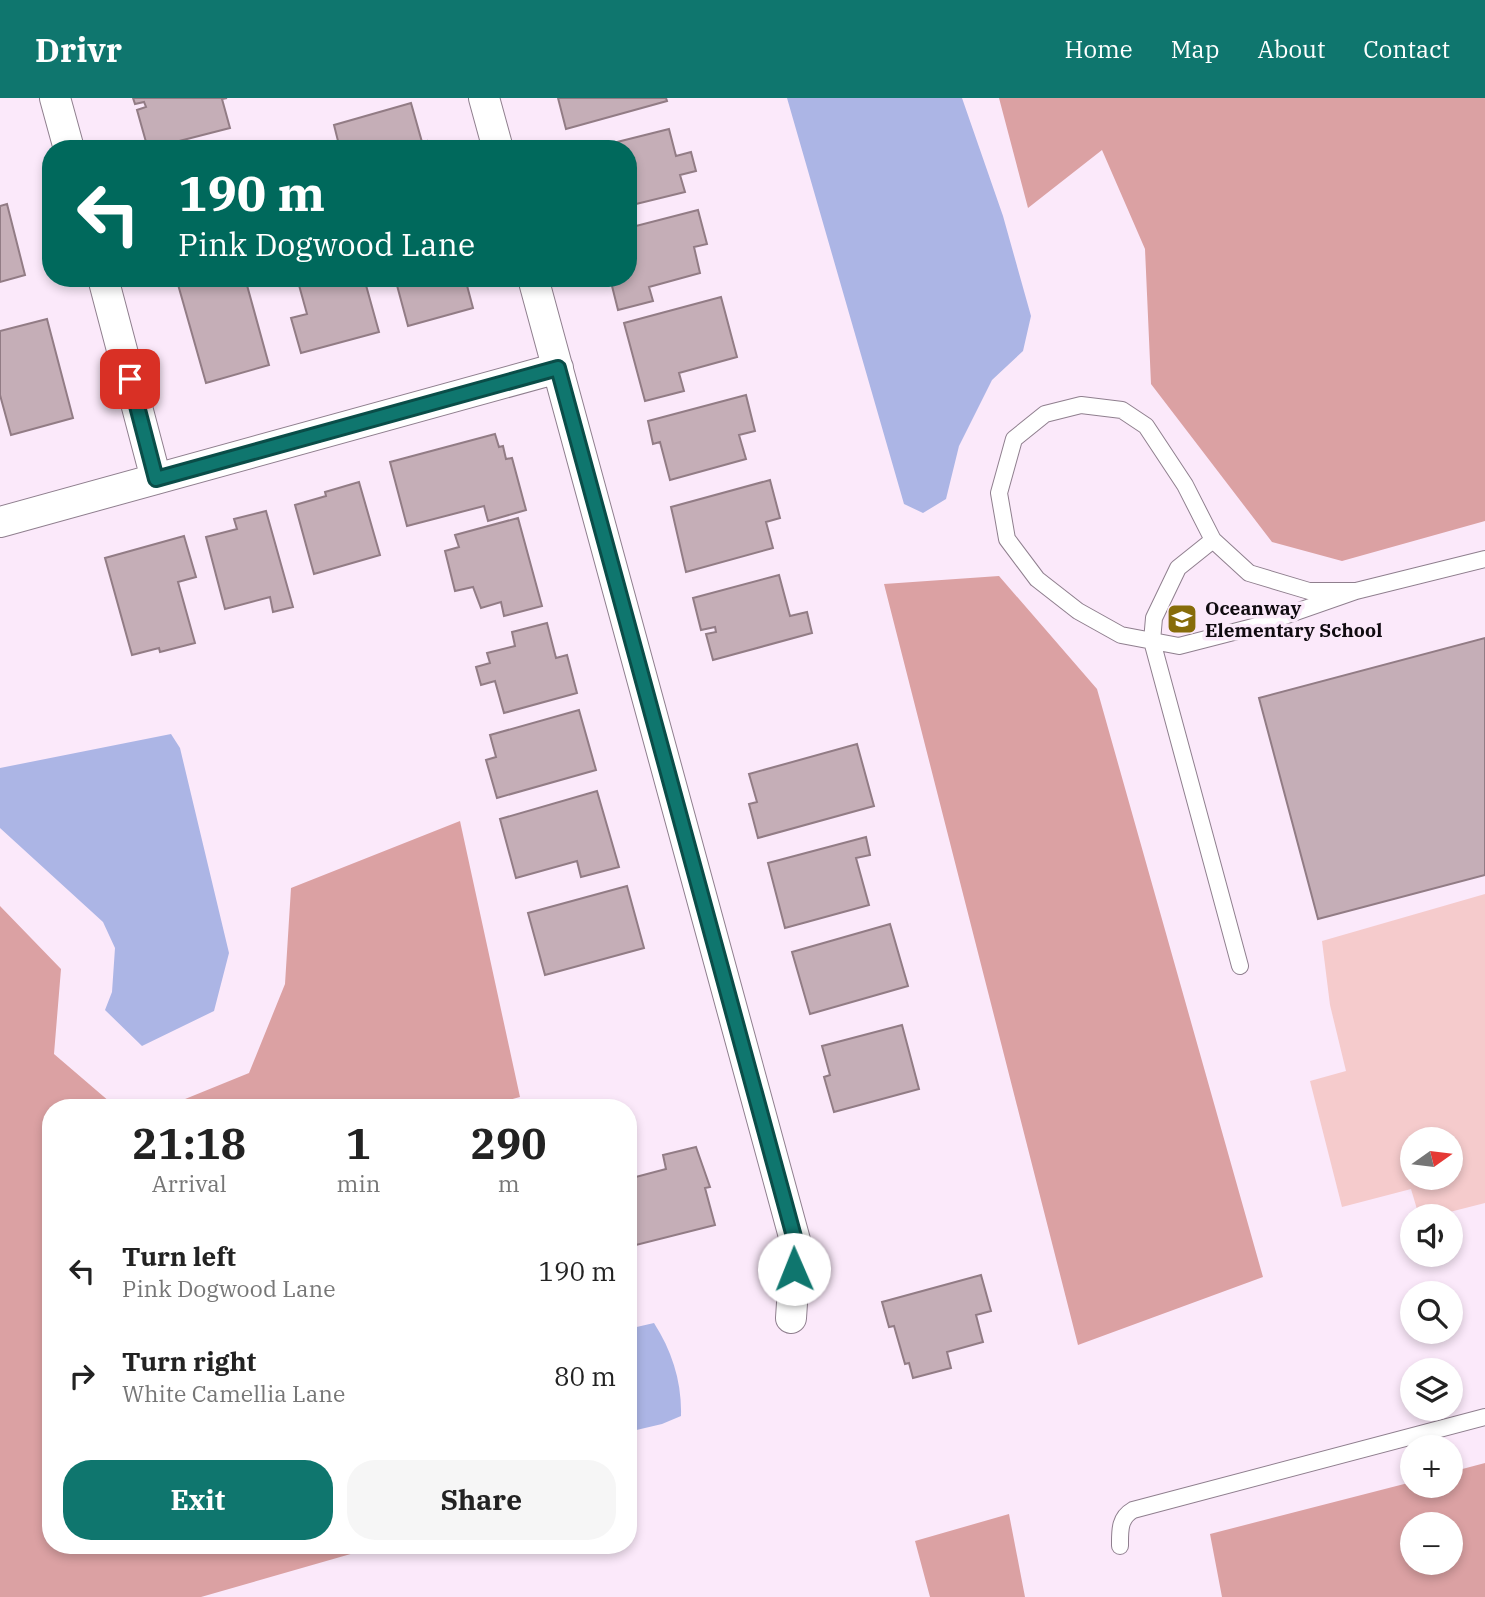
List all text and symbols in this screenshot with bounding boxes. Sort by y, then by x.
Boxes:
text: Drivr [35,28,122,71]
text: Home [1065,33,1133,65]
text: Map [1171,33,1219,65]
text: About [1257,33,1325,65]
text: Contact [1363,33,1450,65]
text: 190 m [178,161,325,224]
icon: left [63,168,154,259]
text: Pink Dogwood Lane [178,223,475,265]
pin [100,349,160,409]
icon: arrive [111,360,149,398]
place label: Oceanway Elementary School [1205,596,1382,642]
school or university icon: Oceanway Elementary School [1165,602,1199,636]
text: 21:18 [132,1116,246,1171]
text: 1 [346,1116,371,1171]
text: 290 [471,1116,546,1171]
north arrow [1400,1127,1463,1190]
map controls [1400,1127,1463,1575]
text: Arrival [152,1168,227,1198]
text: min [337,1168,380,1198]
text: m [498,1168,520,1198]
button: sound [1400,1204,1463,1267]
position arrow [757,1232,831,1306]
text: Turn left [122,1239,236,1273]
icon: left [63,1252,101,1290]
text: 190 m [538,1254,616,1288]
text: Pink Dogwood Lane [122,1273,336,1303]
button: search [1400,1281,1463,1344]
text: Turn right [122,1344,256,1378]
icon: right [63,1357,101,1395]
button: layers [1400,1358,1463,1421]
text: 80 m [554,1359,616,1393]
text: White Camellia Lane [122,1378,345,1408]
button: + [1400,1435,1463,1498]
button: Exit [63,1460,333,1540]
button: Share [347,1460,616,1540]
button: − [1400,1512,1463,1575]

